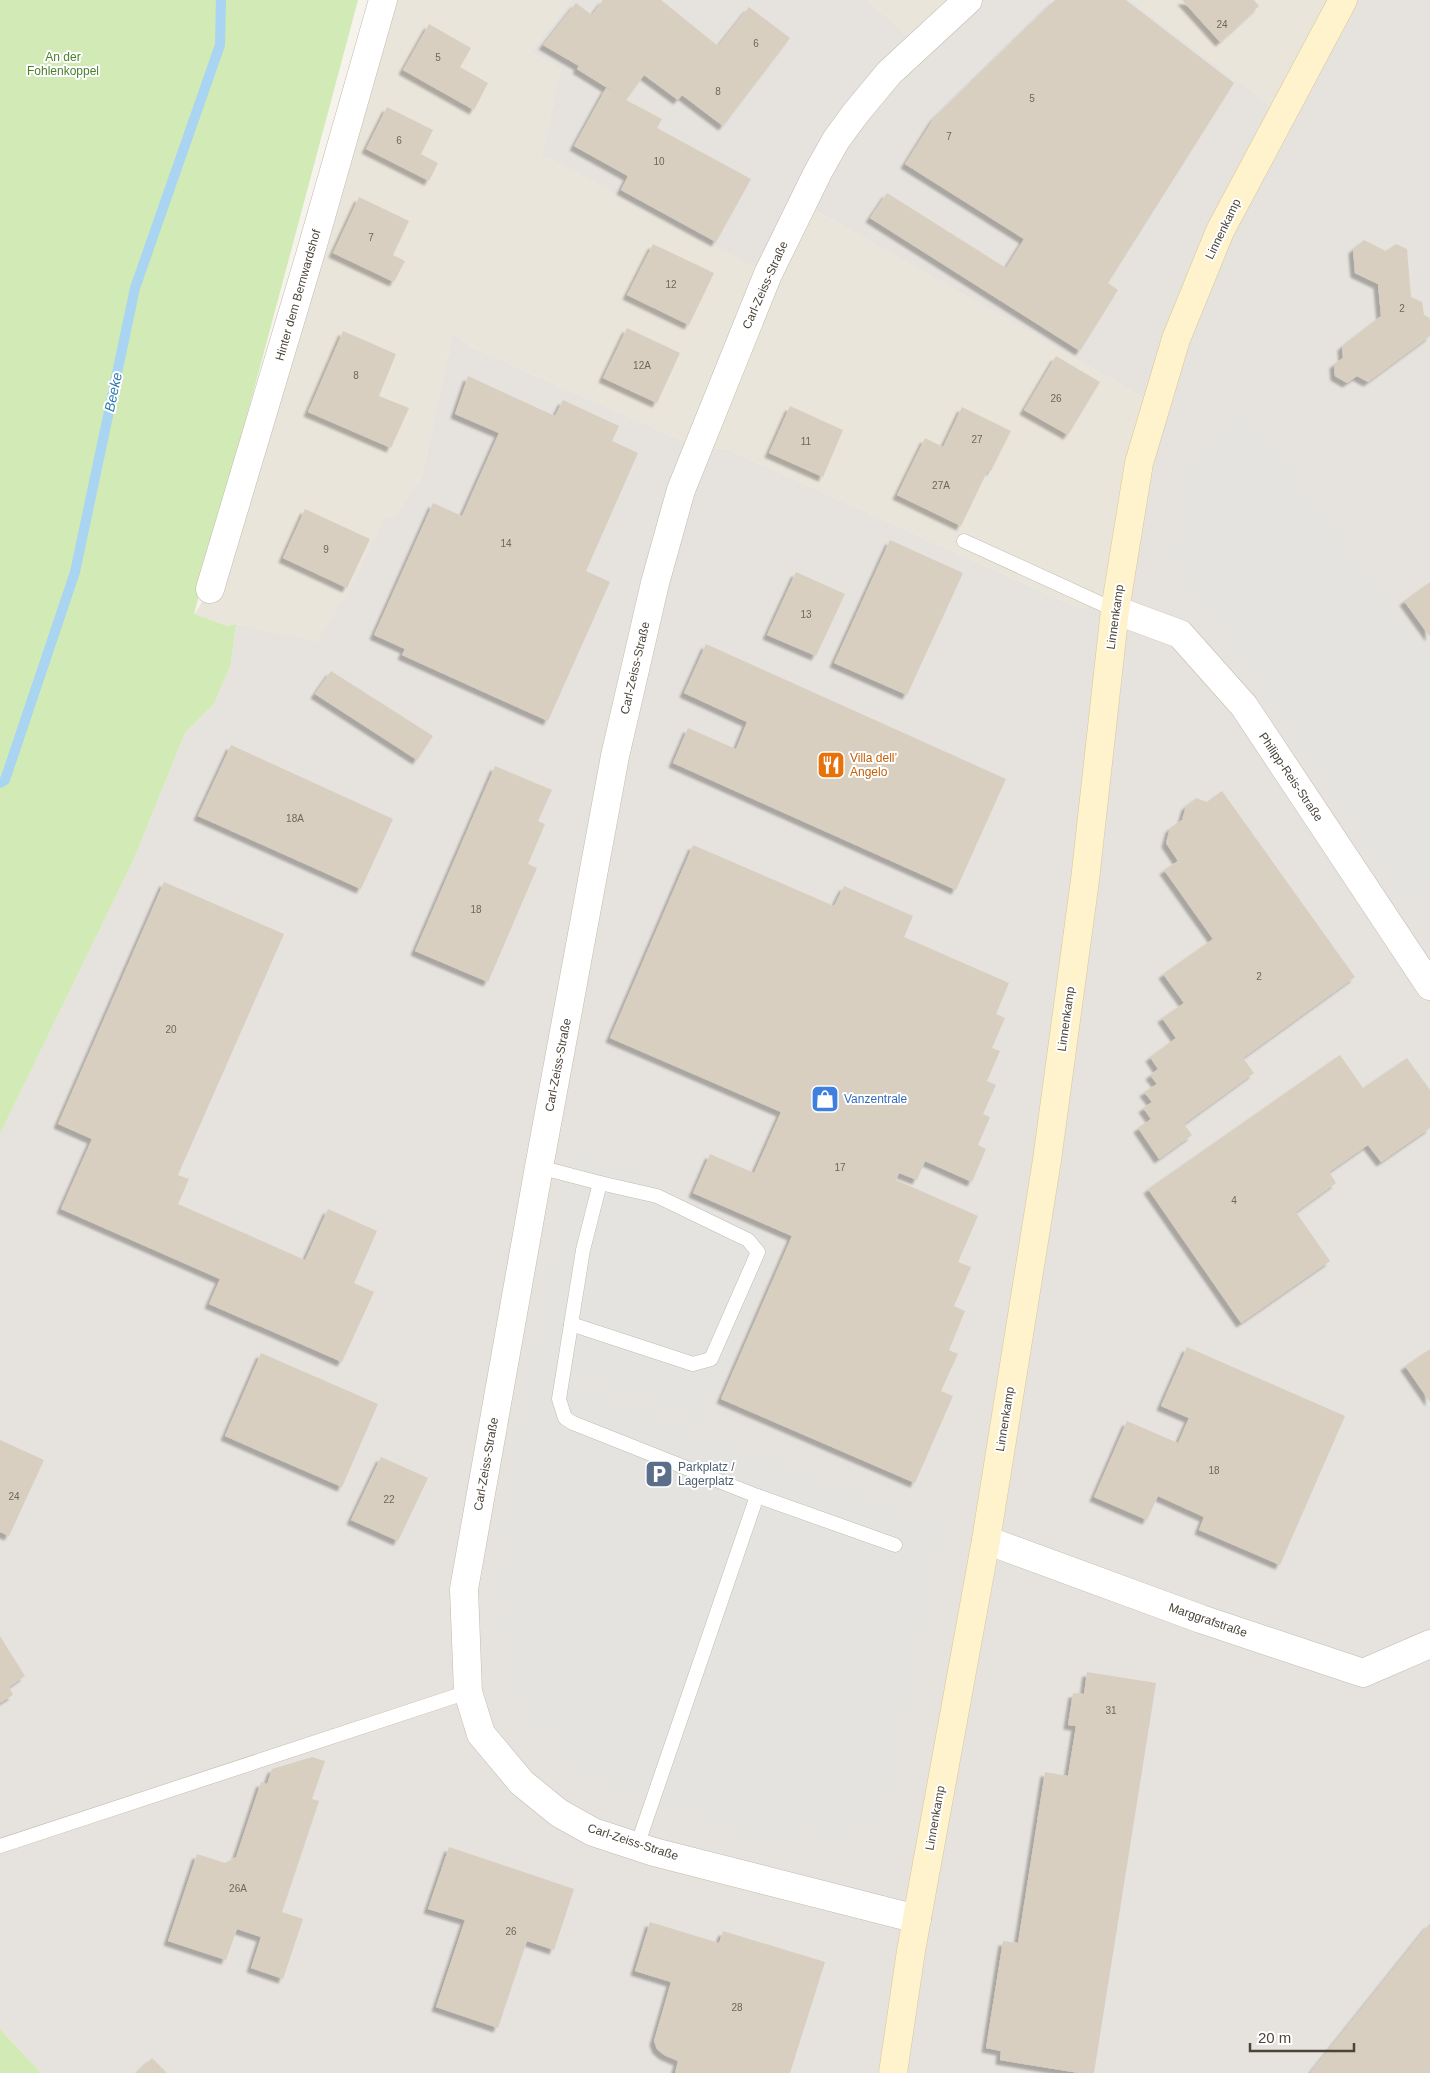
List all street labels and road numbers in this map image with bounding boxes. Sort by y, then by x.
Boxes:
street label: Linnenkamp [1202,196,1244,261]
street label: Hinter dem Bernwardshof [273,227,324,362]
street label: Carl-Zeiss-Straße [739,239,791,331]
street label: Linnenkamp [1104,583,1127,650]
street label: Carl-Zeiss-Straße [618,620,653,716]
street label: Philipp-Reis-Straße [1256,730,1326,824]
street label: Linnenkamp [1055,985,1078,1052]
street label: Carl-Zeiss-Straße [542,1017,574,1113]
street label: Linnenkamp [993,1385,1017,1452]
street label: Carl-Zeiss-Straße [471,1416,501,1512]
street label: Marggrafstraße [1167,1600,1249,1640]
street label: Linnenkamp [922,1784,948,1851]
street label: Carl-Zeiss-Straße [586,1821,680,1863]

